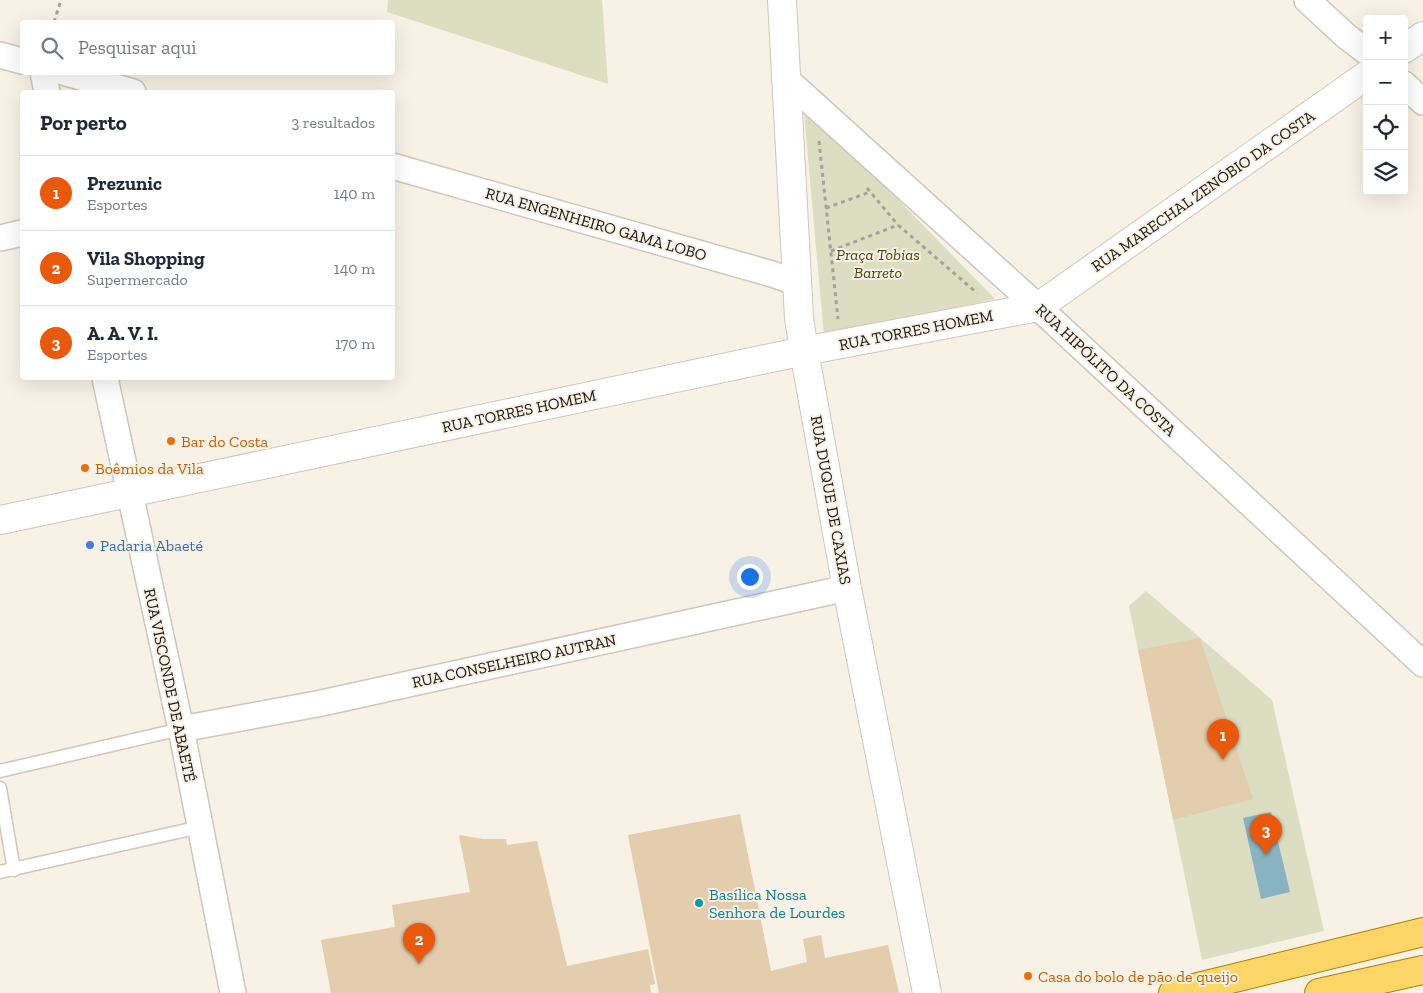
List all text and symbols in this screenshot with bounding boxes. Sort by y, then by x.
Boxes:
map controls [1363,15,1408,195]
button: + [1363,15,1408,60]
search box [20,20,395,75]
icon: search [38,34,66,62]
text: Pesquisar aqui [78,36,197,59]
button: − [1363,60,1408,105]
button: locate [1363,105,1408,150]
street label: RUA MARECHAL ZENÓBIO DA COSTA [1088,106,1319,276]
text: Por perto [40,110,127,135]
text: 3 resultados [291,113,375,132]
button: layers [1363,150,1408,195]
text: Prezunic [87,172,162,195]
street label: RUA ENGENHEIRO GAMA LOBO [483,183,709,265]
text: 1 [53,184,59,203]
text: 140 m [334,184,375,203]
text: Esportes [87,195,148,214]
park label: Praça Tobias Barreto [836,245,920,282]
text: Vila Shopping [87,247,205,270]
text: 2 [52,259,60,278]
text: 140 m [334,259,375,278]
text: Supermercado [87,270,188,289]
street label: RUA HIPÓLITO DA COSTA [1032,300,1181,440]
street label: RUA TORRES HOMEM [837,306,995,354]
text: A. A. V. I. [87,322,158,345]
text: 3 [52,334,60,353]
text: 170 m [335,334,375,353]
text: Esportes [87,345,148,364]
street label: RUA TORRES HOMEM [440,385,598,437]
street label: RUA DUQUE DE CAXIAS [807,414,855,586]
place label: Bar do Costa [181,432,269,451]
marker: Bar do Costa [165,435,177,447]
place label: Boêmios da Vila [95,459,204,478]
marker: Boêmios da Vila [79,462,91,474]
place label: Padaria Abaeté [100,536,203,555]
marker: Padaria Abaeté [84,539,96,551]
your location [737,564,763,590]
street label: RUA VISCONDE DE ABAETÉ [140,586,200,784]
street label: RUA CONSELHEIRO AUTRAN [410,630,618,692]
pin: 1 [1207,719,1239,760]
pin: 3 [1250,814,1282,855]
place label: Basílica Nossa Senhora de Lourdes [709,885,845,922]
marker: Basílica Nossa Senhora de Lourdes [693,897,705,909]
pin: 2 [403,923,435,964]
place label: Casa do bolo de pão de queijo [1038,967,1238,986]
marker: Casa do bolo de pão de queijo [1022,970,1034,982]

